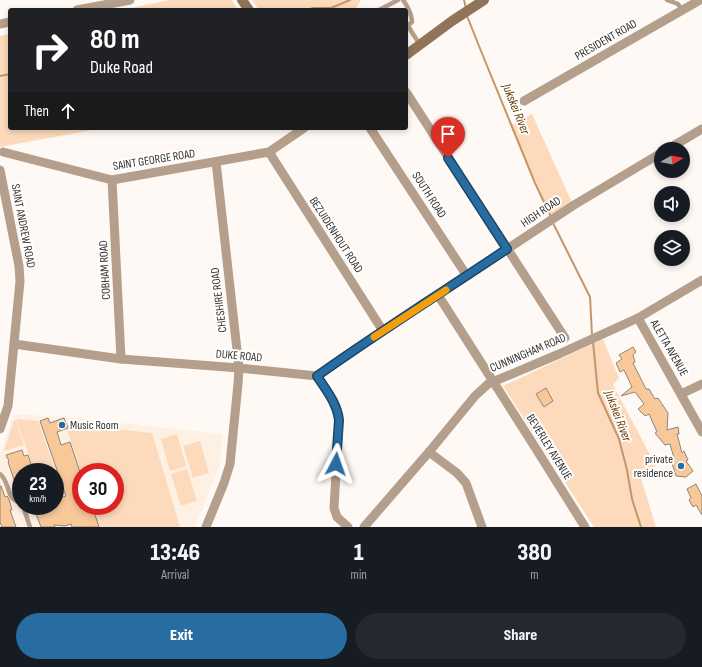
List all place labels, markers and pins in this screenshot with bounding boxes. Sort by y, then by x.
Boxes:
pin [431,117,465,158]
place label: Music Room [70,418,119,433]
marker: Music Room [57,420,67,430]
place label: private residence [634,452,673,481]
marker: private residence [676,461,686,471]

